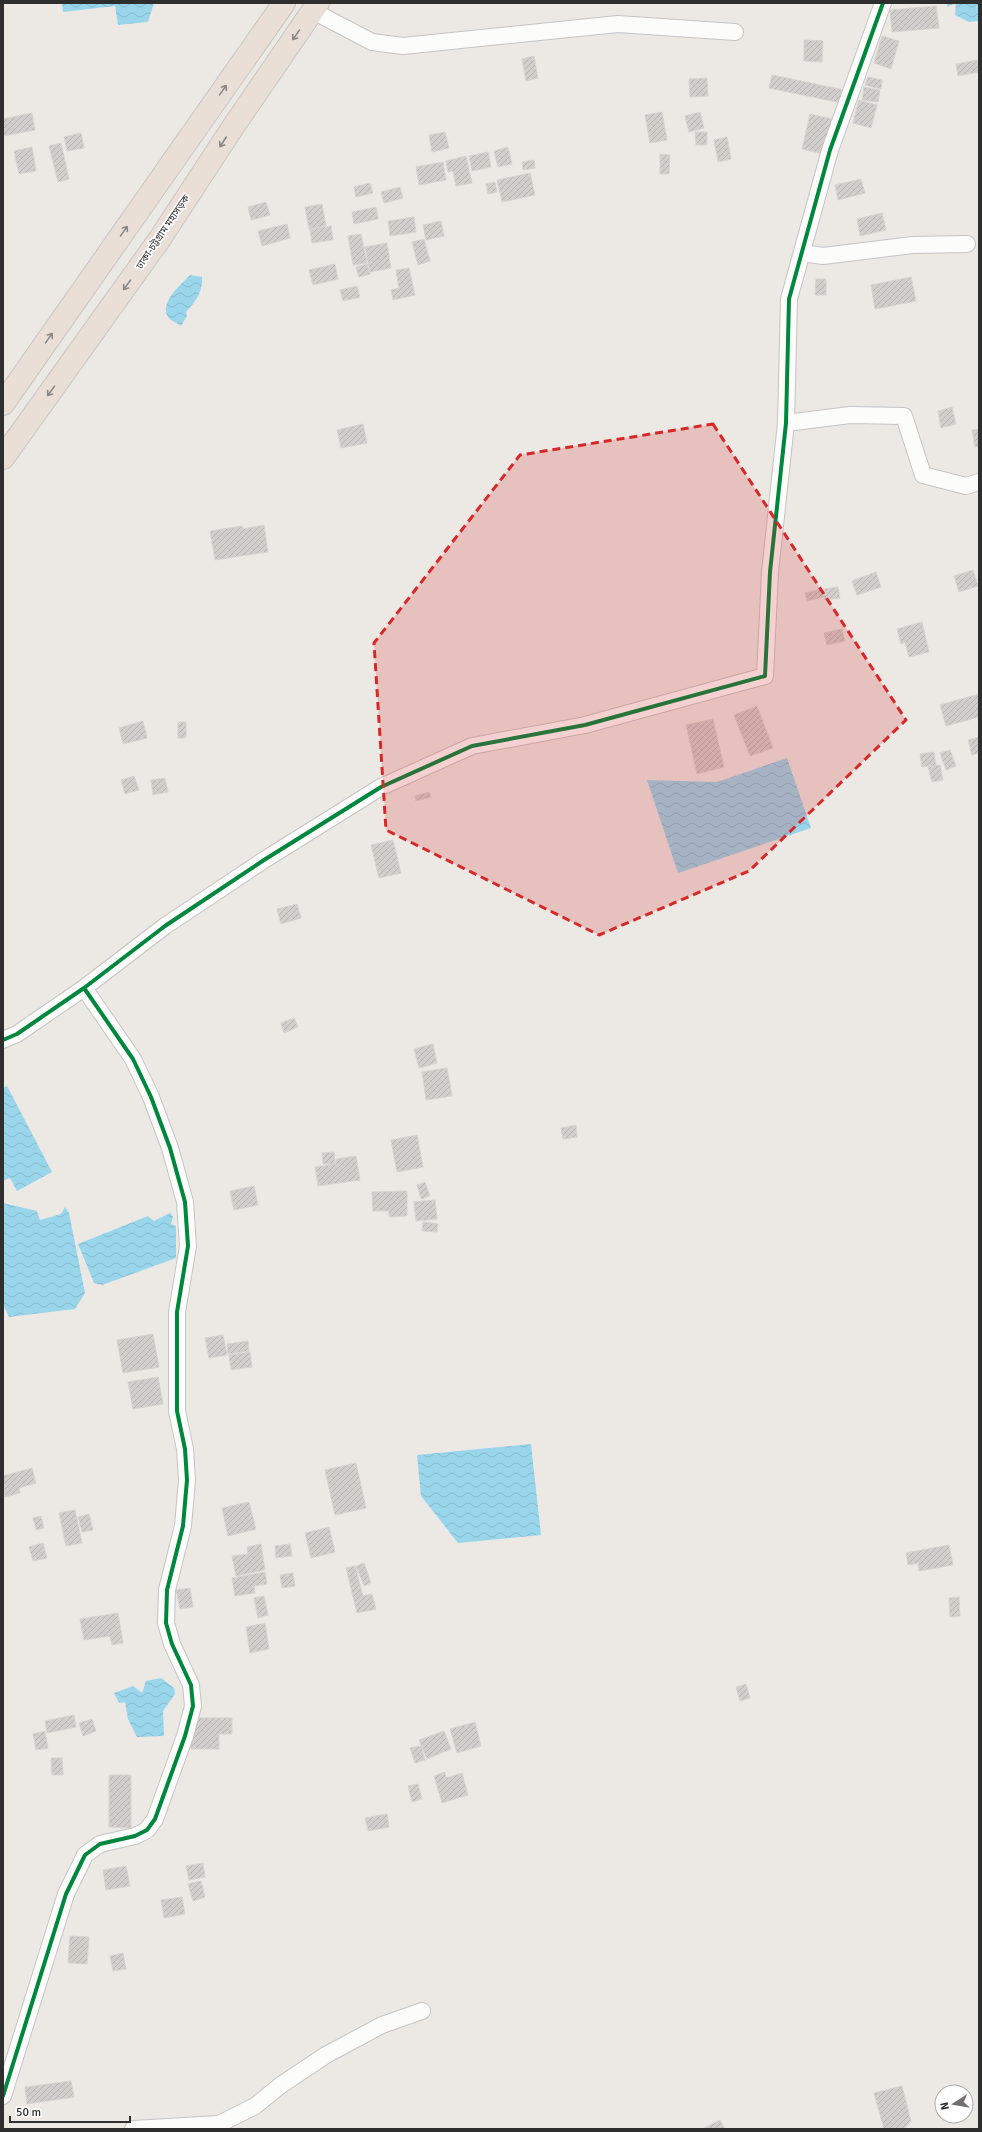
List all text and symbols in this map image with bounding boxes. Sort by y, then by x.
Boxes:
one-way arrow [292,29,300,40]
one-way arrow [219,85,227,96]
one-way arrow [219,137,227,148]
street label: ঢাকা-চট্টগ্রাম মহাসড়ক [133,192,193,272]
one-way arrow [120,226,128,237]
one-way arrow [123,280,131,291]
one-way arrow [45,332,53,343]
one-way arrow [47,385,55,396]
north arrow [934,2084,974,2124]
scale bar [10,2098,130,2124]
text: N [938,2101,952,2111]
text: 50 m [16,2105,41,2120]

